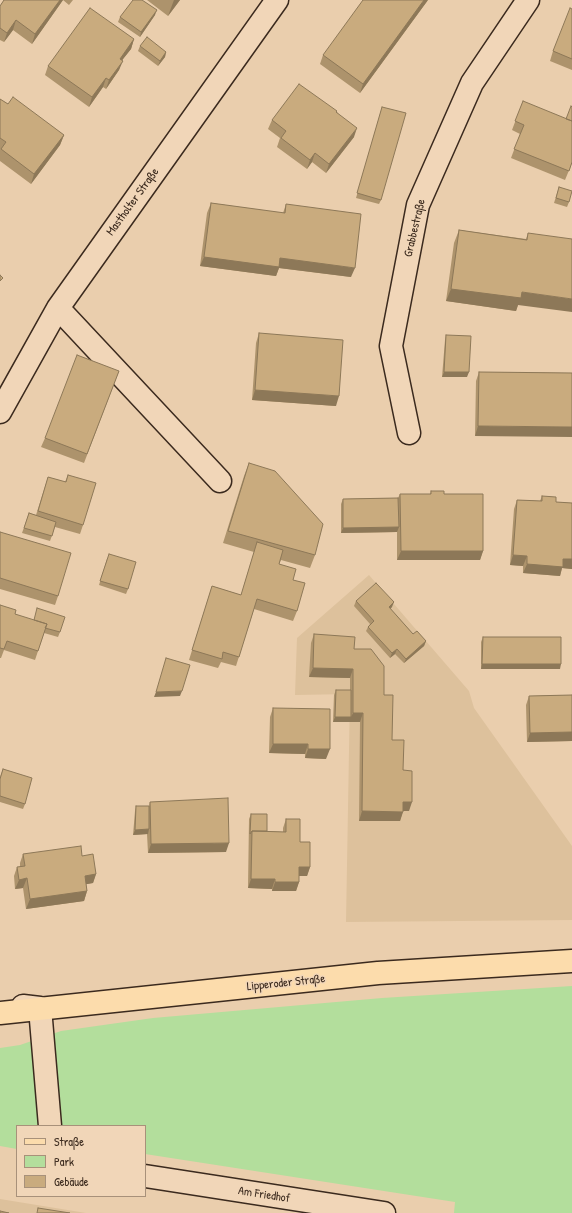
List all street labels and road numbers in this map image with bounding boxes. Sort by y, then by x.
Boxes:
street label: Mastholter Straße [104,165,162,239]
street label: Grabbestraße [401,198,429,258]
street label: Lipperoder Straße [246,972,326,994]
street label: Am Friedhof [237,1184,291,1206]

